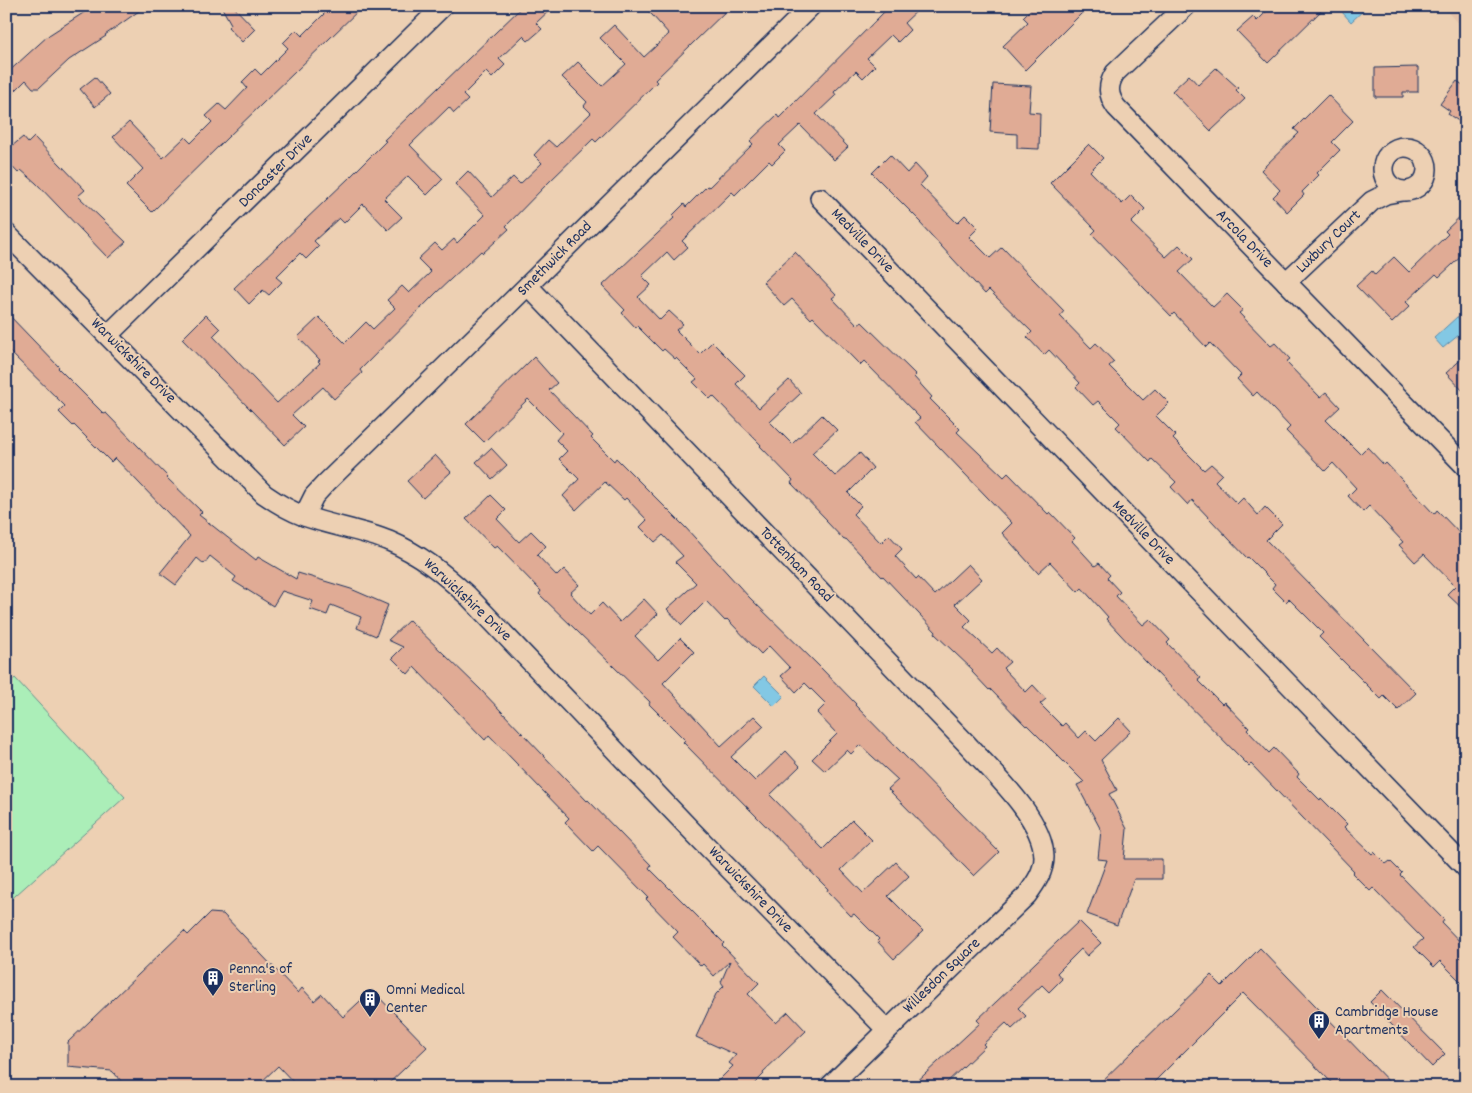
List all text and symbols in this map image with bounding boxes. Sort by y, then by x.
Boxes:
street label: Doncaster Drive [234,129,318,213]
street label: Medville Drive [825,203,899,279]
street label: Arcola Drive [1210,204,1278,274]
street label: Luxbury Court [1291,205,1367,279]
street label: Smethwick Road [512,216,598,302]
street label: Warwickshire Drive [85,313,181,409]
street label: Medville Drive [1106,495,1180,571]
street label: Tottenham Road [754,522,838,608]
street label: Warwickshire Drive [418,553,516,647]
street label: Warwickshire Drive [702,841,798,939]
street label: Willesdon Square [898,933,986,1019]
place label: Penna's of Sterling [229,958,292,999]
building icon: Penna's of Sterling [201,966,225,997]
place label: Omni Medical Center [386,979,465,1020]
building icon: Omni Medical Center [358,987,382,1018]
place label: Cambridge House Apartments [1335,1001,1438,1042]
building icon: Cambridge House Apartments [1307,1009,1331,1040]

